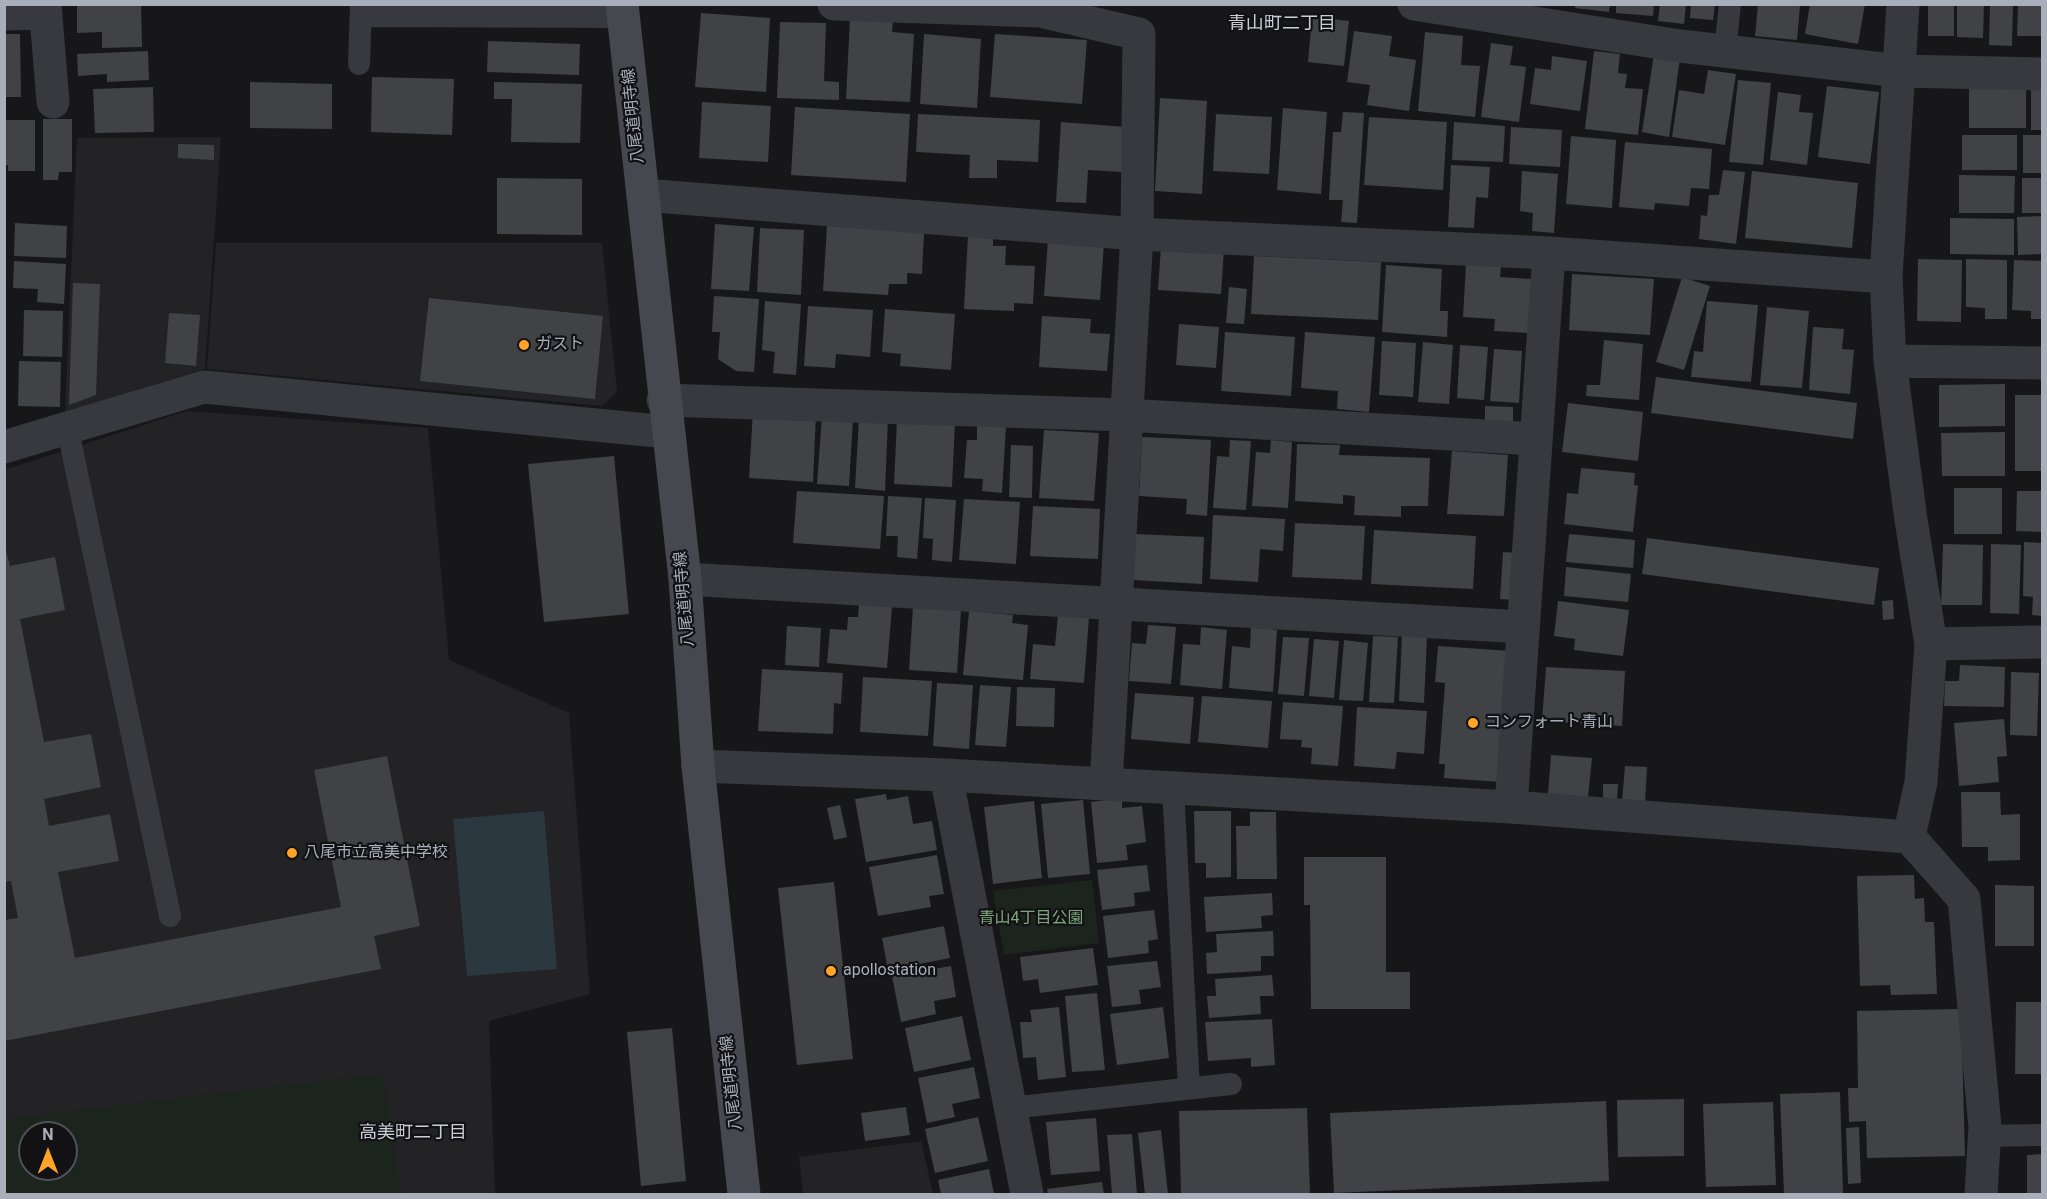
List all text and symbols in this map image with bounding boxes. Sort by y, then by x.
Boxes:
district label: 青山町二丁目 [1228,13,1336,35]
street label: 八尾道明寺線 [619,67,649,165]
place label: ガスト [536,335,584,355]
marker: ガスト [517,338,531,352]
street label: 八尾道明寺線 [671,550,699,648]
place label: コンフォート青山 [1485,713,1613,733]
marker: コンフォート青山 [1466,716,1480,730]
place label: 八尾市立高美中学校 [304,843,448,863]
marker: 八尾市立高美中学校 [285,846,299,860]
park label: 青山4丁目公園 [979,909,1083,929]
place label: apollostation [843,961,936,981]
marker: apollostation [824,964,838,978]
street label: 八尾道明寺線 [717,1034,747,1132]
north arrow [18,1121,78,1181]
district label: 高美町二丁目 [359,1122,467,1144]
text: N [42,1125,54,1144]

